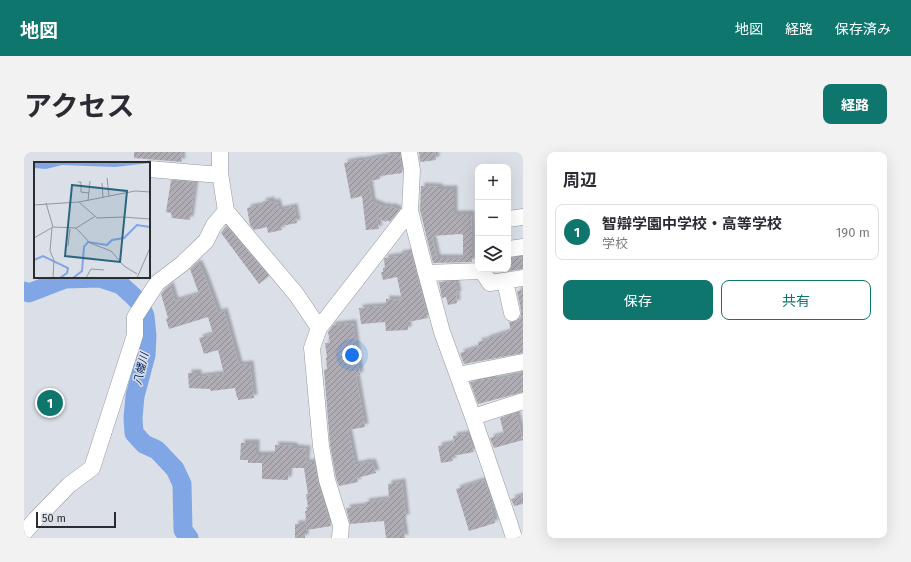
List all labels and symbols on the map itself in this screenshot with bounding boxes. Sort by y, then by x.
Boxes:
inset map [34,162,150,278]
your location [342,345,362,365]
water label: 八幡川 [131,350,151,387]
pin: 1 [37,388,63,418]
scale bar [36,510,116,529]

